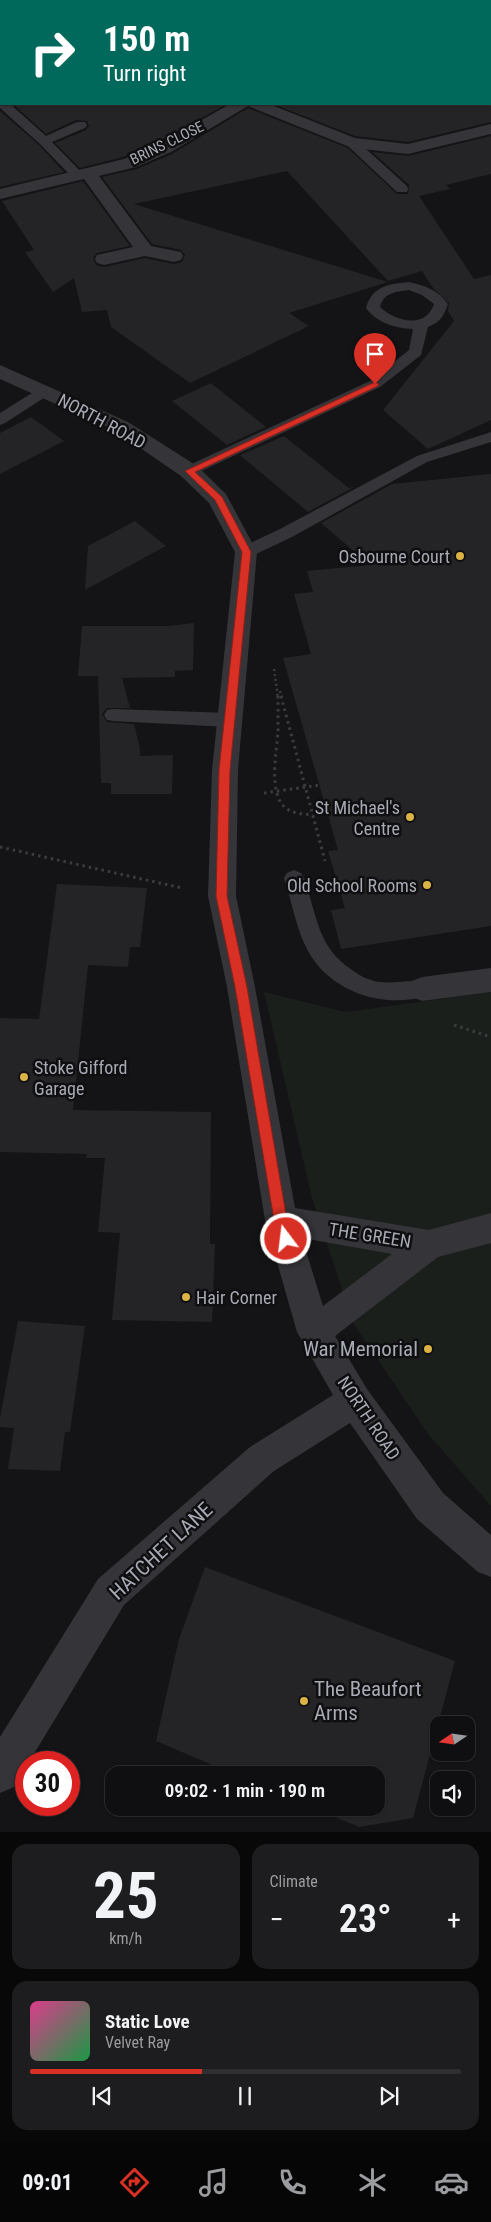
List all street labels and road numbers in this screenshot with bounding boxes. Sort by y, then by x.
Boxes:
street label: BRINS CLOSE [127,117,207,169]
street label: NORTH ROAD [55,389,149,453]
street label: THE GREEN [327,1218,413,1252]
street label: NORTH ROAD [333,1372,405,1464]
street label: HATCHET LANE [105,1497,217,1605]

